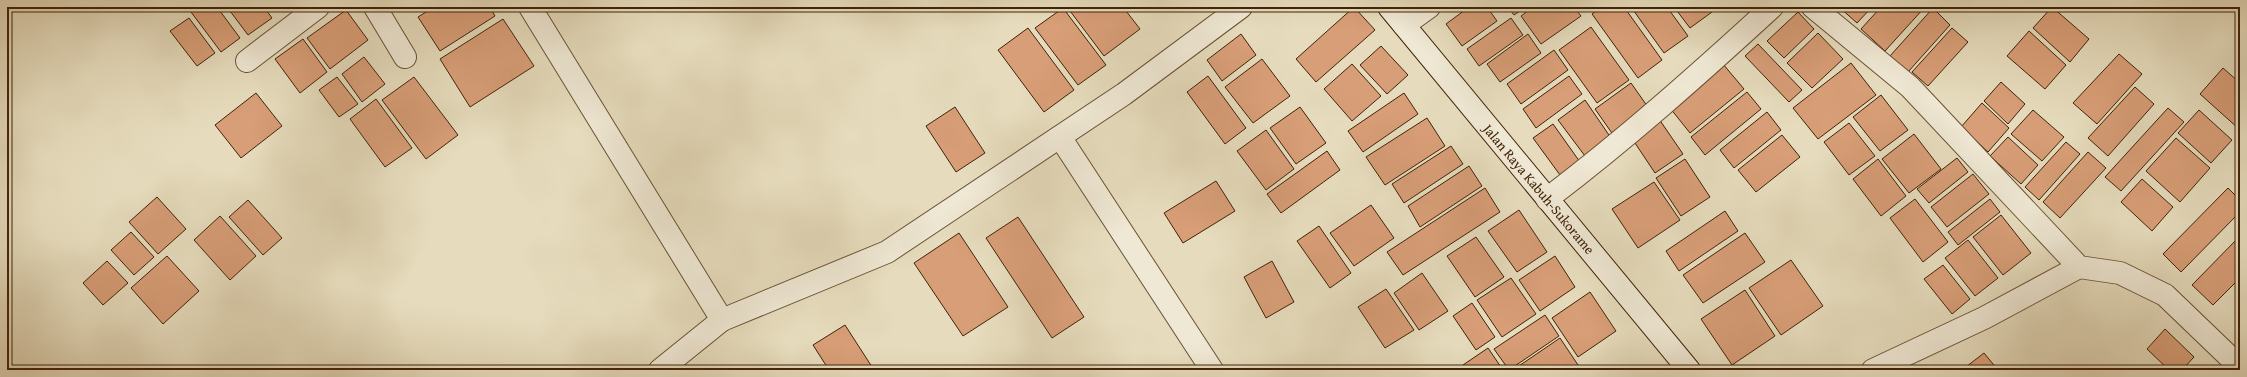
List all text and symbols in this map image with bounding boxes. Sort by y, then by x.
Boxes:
street label: Jalan Raya Kabuh-Sukorame [1477,118,1600,259]

